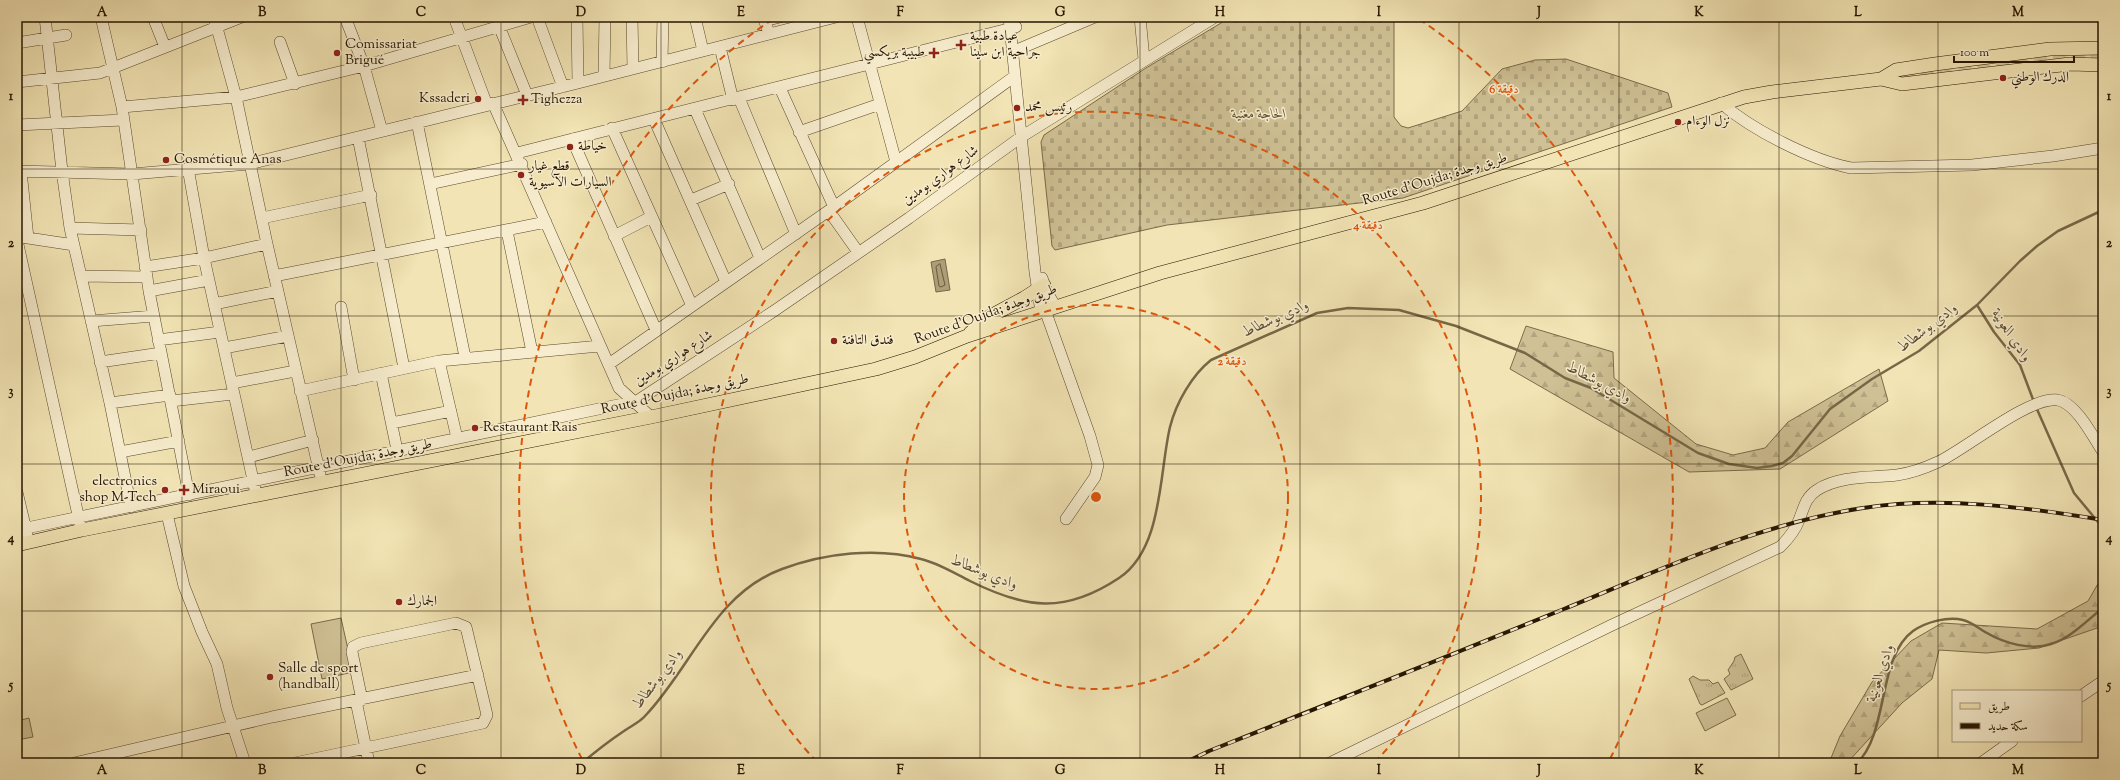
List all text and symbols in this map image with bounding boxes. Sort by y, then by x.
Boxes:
text: A [97,4,108,22]
text: B [258,4,267,22]
text: C [416,4,426,22]
text: D [576,4,586,22]
text: E [737,4,745,22]
text: F [896,4,904,22]
text: G [1055,4,1066,22]
text: H [1215,4,1226,22]
text: I [1377,4,1382,22]
text: J [1536,4,1541,22]
text: K [1694,4,1704,22]
text: L [1854,4,1862,22]
text: M [2012,4,2024,22]
place label: عيادة طبية جراحية ابن سينا [970,27,1041,63]
place label: Comissariat Brigué [345,35,417,71]
scale bar [1954,38,2074,64]
marker: عيادة طبية جراحية ابن سينا [955,39,967,51]
place label: طبيبة بريكسي [864,43,925,65]
text: 100 m [1960,44,1989,62]
marker: طبيبة بريكسي [928,47,940,59]
marker: Comissariat Brigué [332,48,342,58]
place label: الدرك الوطني [2011,68,2069,89]
marker: الدرك الوطني [1998,73,2008,83]
text: 6 دقيقة [1489,81,1519,99]
text: 1 [9,88,14,106]
text: 1 [2107,88,2112,106]
place label: Kssaderi [419,89,470,109]
place label: Tighezza [531,90,583,110]
marker: Kssaderi [473,94,483,104]
marker: Tighezza [518,95,528,105]
place label: رئيس محمد [1025,98,1072,118]
marker: رئيس محمد [1012,103,1022,113]
park label: الحاجة مغنية [1230,105,1286,125]
place label: نزل الوءام [1686,112,1730,133]
marker: نزل الوءام [1673,117,1683,127]
place label: خياطة [578,137,607,157]
street label: شارع هواري بومدين [899,141,983,211]
marker: خياطة [565,142,575,152]
street label: Route d'Oujda; طريق وجدة [1360,148,1510,212]
place label: Cosmétique Anas [174,150,282,170]
marker: Cosmétique Anas [161,155,171,165]
place label: قطع غيار السيارات الآسيوية [527,157,612,193]
marker: قطع غيار السيارات الآسيوية [516,170,526,180]
text: 4 دقيقة [1352,217,1383,235]
text: 2 [8,235,15,253]
text: 2 [2106,235,2113,253]
street label: Route d'Oujda; طريق وجدة [912,280,1060,350]
water label: وادي بوشطاط [1239,295,1313,343]
water label: وادي بوشطاط [1893,298,1963,358]
water label: وادي العونية [1985,304,2036,367]
street label: شارع هواري بومدين [631,326,717,392]
place label: فندق التافنة [842,331,894,351]
marker: فندق التافنة [829,336,839,346]
text: 2 دقيقة [1217,353,1247,371]
water label: وادي بوشطاط [1563,357,1635,409]
street label: Route d'Oujda; طريق وجدة [599,370,751,420]
text: 3 [8,383,14,401]
text: 3 [2106,383,2112,401]
place label: Restaurant Rais [483,418,577,438]
marker: Restaurant Rais [470,423,480,433]
street label: Route d'Oujda; طريق وجدة [282,435,434,483]
place label: electronics shop M-Tech [79,472,157,508]
place label: Miraoui [192,480,240,500]
marker: electronics shop M-Tech [160,485,170,495]
marker: Miraoui [179,485,189,495]
centre of rings [1089,490,1103,504]
text: 4 [7,530,15,548]
text: 4 [2105,530,2113,548]
water label: وادي بوشطاط [947,550,1021,596]
place label: الجمارك [407,592,437,612]
marker: الجمارك [394,597,404,607]
water label: وادي العونية [1861,641,1900,706]
water label: وادي بوشطاط [628,645,688,713]
place label: Salle de sport (handball) [278,659,358,695]
marker: Salle de sport (handball) [265,672,275,682]
text: 5 [8,677,14,695]
text: 5 [2106,677,2112,695]
legend [1952,690,2082,742]
text: طريق [1988,698,2010,716]
text: سكة حديد [1988,718,2028,736]
text: A [97,762,108,780]
text: B [258,762,267,780]
text: C [416,762,426,780]
text: D [576,762,586,780]
text: E [737,762,745,780]
text: F [896,762,904,780]
text: G [1055,762,1066,780]
text: H [1215,762,1226,780]
text: I [1377,762,1382,780]
text: J [1536,762,1541,780]
text: K [1694,762,1704,780]
text: L [1854,762,1862,780]
text: M [2012,762,2024,780]

